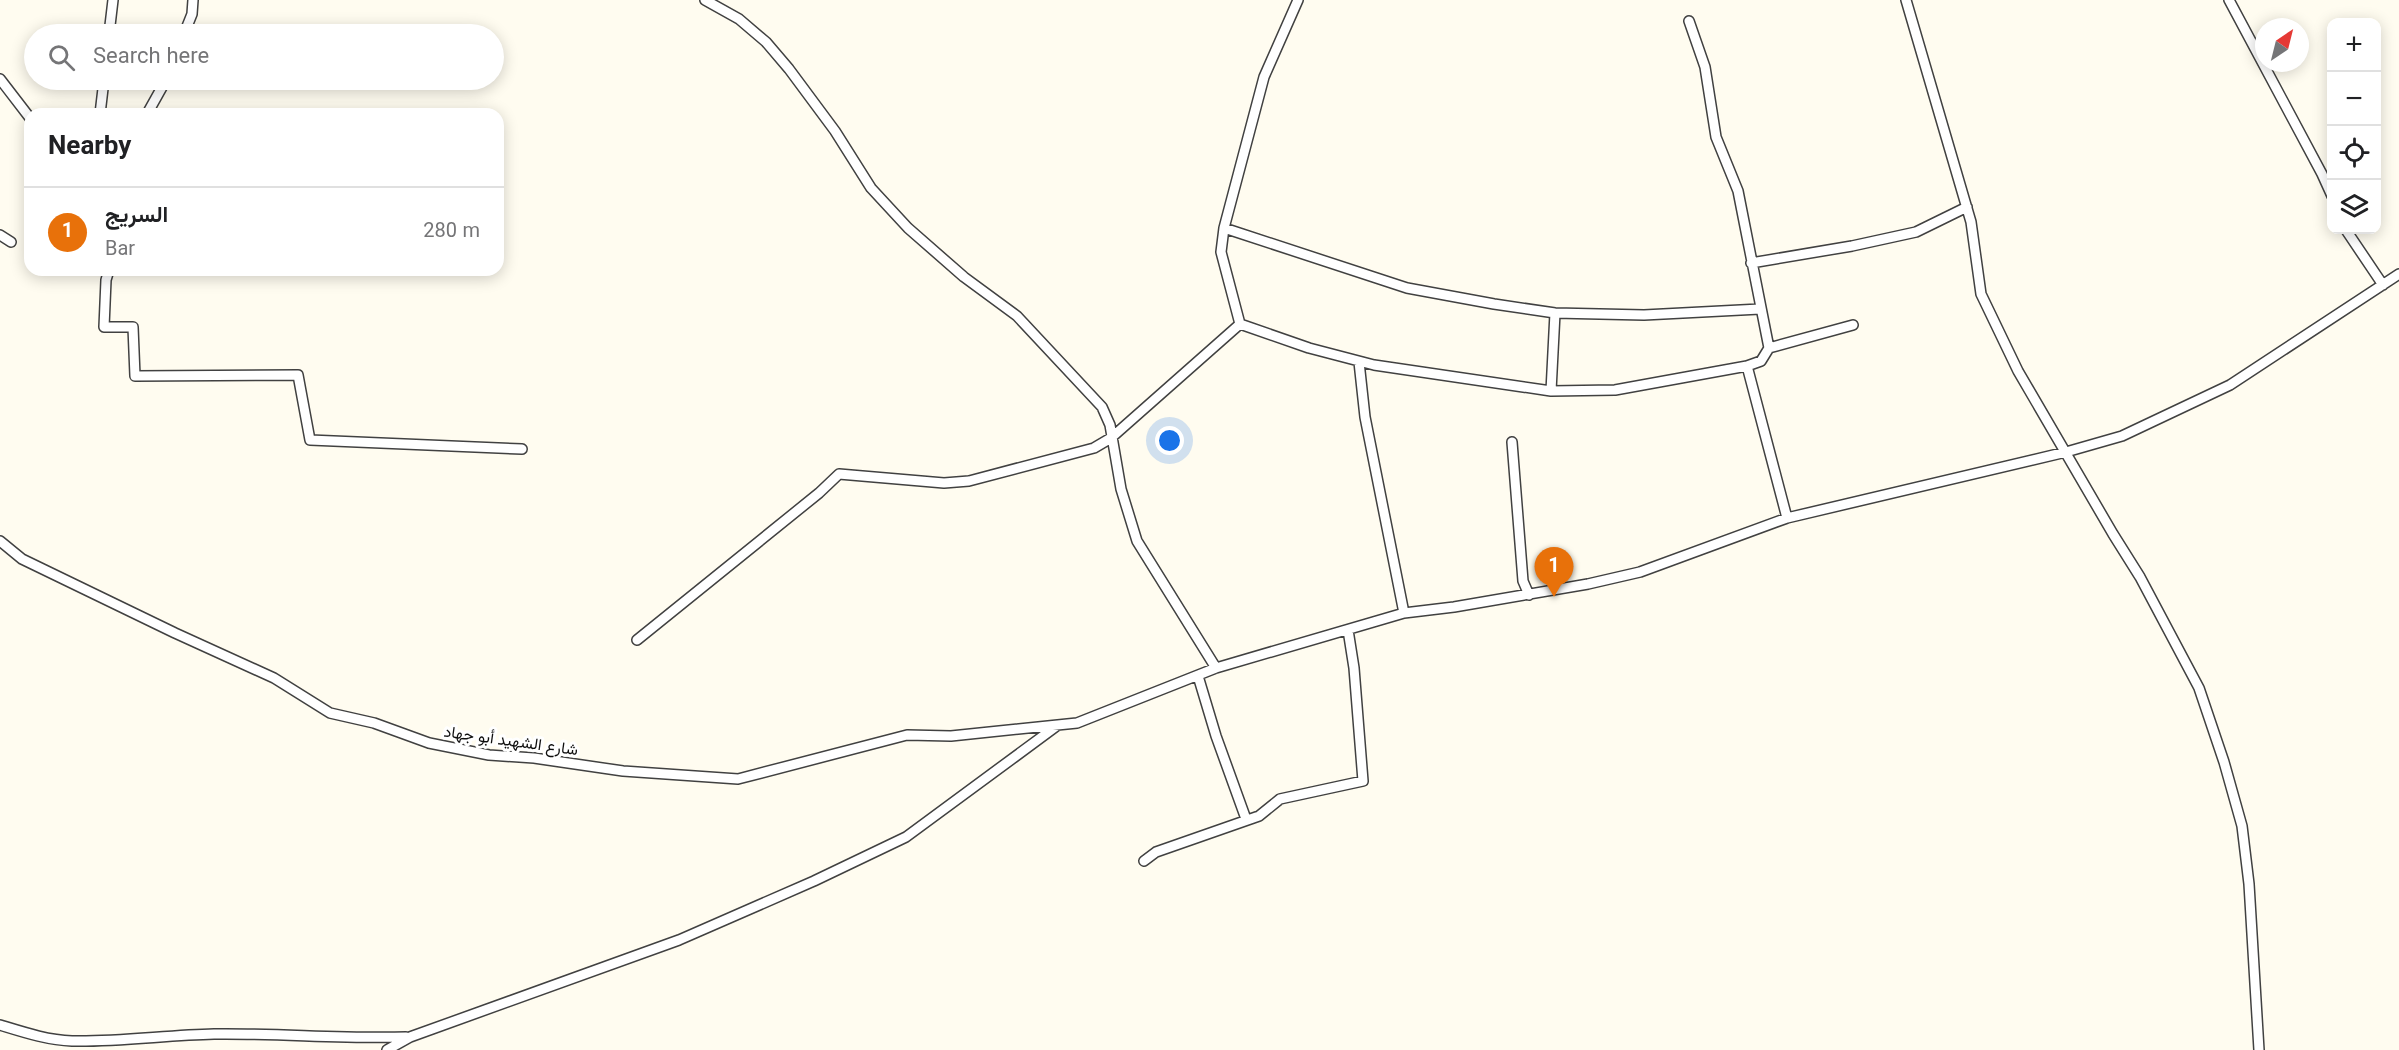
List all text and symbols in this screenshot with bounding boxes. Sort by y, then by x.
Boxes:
north arrow [2255,18,2309,72]
map controls [2327,18,2381,234]
button: + [2327,18,2381,72]
search box [24,24,504,90]
text: Search here [93,40,209,75]
icon: search [45,41,78,74]
button: − [2327,72,2381,126]
button: locate [2327,126,2381,180]
text: Nearby [48,127,131,168]
button: layers [2327,180,2381,234]
text: السريج [105,199,168,234]
text: 1 [62,216,73,248]
text: 280 m [423,216,480,248]
text: Bar [105,234,135,266]
your location [1155,426,1184,455]
pin: 1 [1534,548,1574,597]
street label: شارع الشهيد أبو جهاد [442,721,579,764]

